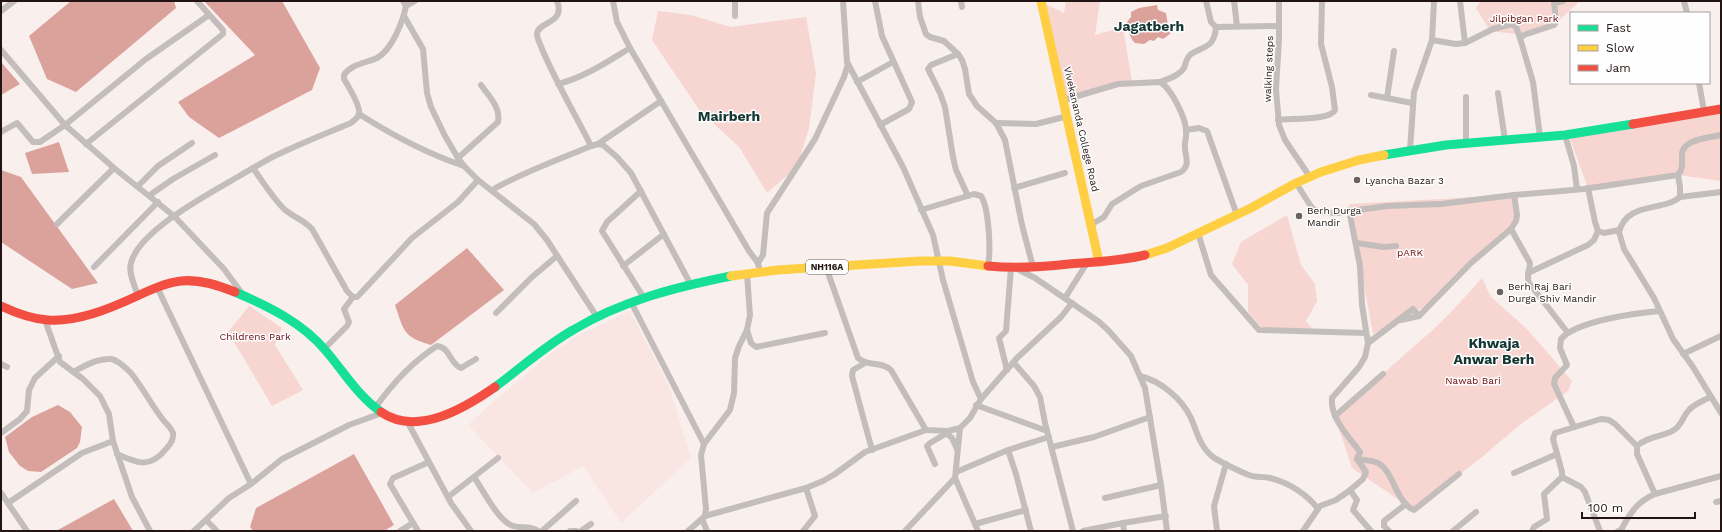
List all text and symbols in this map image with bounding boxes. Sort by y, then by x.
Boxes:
legend [1570,12,1710,84]
park label: Jilpibgan Park [1490,13,1559,24]
district label: Jagatberh [1114,18,1184,34]
text: Fast [1606,21,1631,35]
street label: walking steps [1262,35,1275,103]
text: Slow [1606,41,1634,55]
text: Jam [1606,61,1631,75]
street label: Vivekananda College Road [1062,65,1101,193]
district label: Mairberh [698,108,760,124]
marker: Lyancha Bazar 3 [1352,175,1362,185]
place label: Lyancha Bazar 3 [1365,175,1444,186]
place label: Berh Durga Mandir [1307,205,1362,228]
marker: Berh Durga Mandir [1294,211,1304,221]
park label: pARK [1397,247,1423,258]
road number: NH116A [806,260,848,274]
place label: Berh Raj Bari Durga Shiv Mandir [1508,281,1596,304]
marker: Berh Raj Bari Durga Shiv Mandir [1495,287,1505,297]
park label: Childrens Park [219,331,291,342]
district label: Khwaja Anwar Berh [1454,335,1534,367]
park label: Nawab Bari [1445,375,1501,386]
scale bar [1582,494,1695,520]
text: 100 m [1588,501,1623,515]

